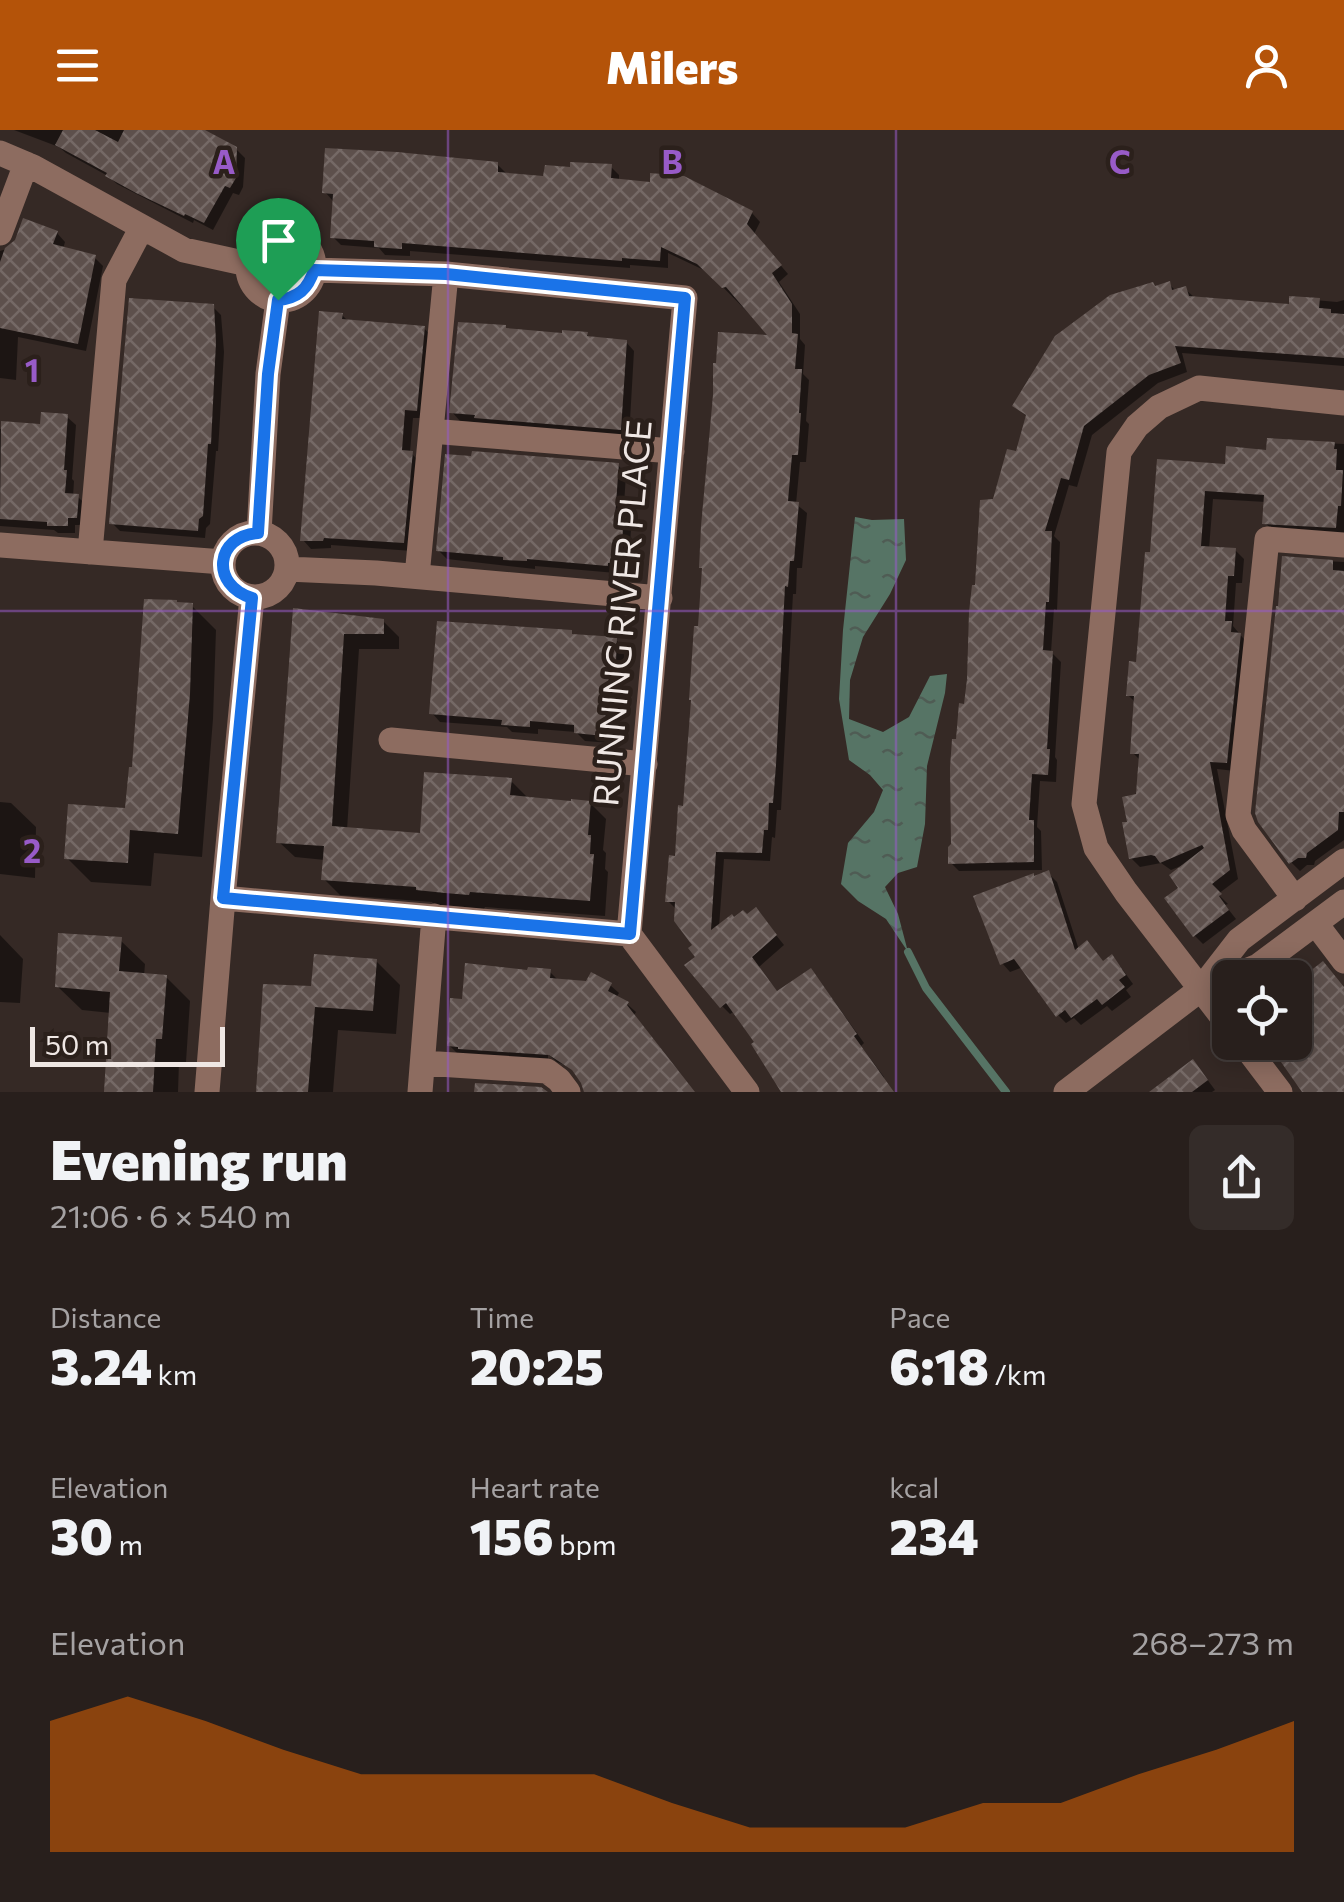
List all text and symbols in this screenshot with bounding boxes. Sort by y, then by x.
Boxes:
icon: menu [50,38,105,93]
text: Milers [606,38,738,93]
icon: person [1239,38,1294,93]
text: A [213,141,236,181]
text: B [661,141,683,181]
text: C [1109,141,1131,181]
pin [236,198,321,301]
icon: arrive [251,213,306,268]
text: 1 [25,349,39,389]
street label: RUNNING RIVER PLACE [582,418,659,808]
text: 2 [23,830,41,870]
map controls [1212,960,1312,1060]
button: locate [1212,960,1312,1060]
scale bar [30,1022,225,1066]
text: 50 m [45,1027,109,1061]
text: Evening run [50,1124,348,1191]
button: share [1189,1125,1294,1230]
text: 21:06 · 6 × 540 m [50,1195,291,1235]
text: Distance [50,1300,161,1334]
text: Time [470,1300,534,1334]
text: Pace [889,1300,950,1334]
text: 3.24 [50,1334,152,1395]
text: 20:25 [470,1334,604,1395]
text: 6:18 [889,1334,989,1395]
text: km [152,1357,197,1391]
text: /km [989,1357,1046,1391]
text: Elevation [50,1470,168,1504]
text: Heart rate [470,1470,600,1504]
text: kcal [889,1470,939,1504]
text: 30 [50,1504,113,1565]
text: 156 [470,1504,554,1565]
text: 234 [889,1504,979,1565]
text: m [113,1527,143,1561]
text: bpm [554,1527,616,1561]
text: Elevation [50,1622,185,1662]
text: 268–273 m [1132,1622,1294,1662]

